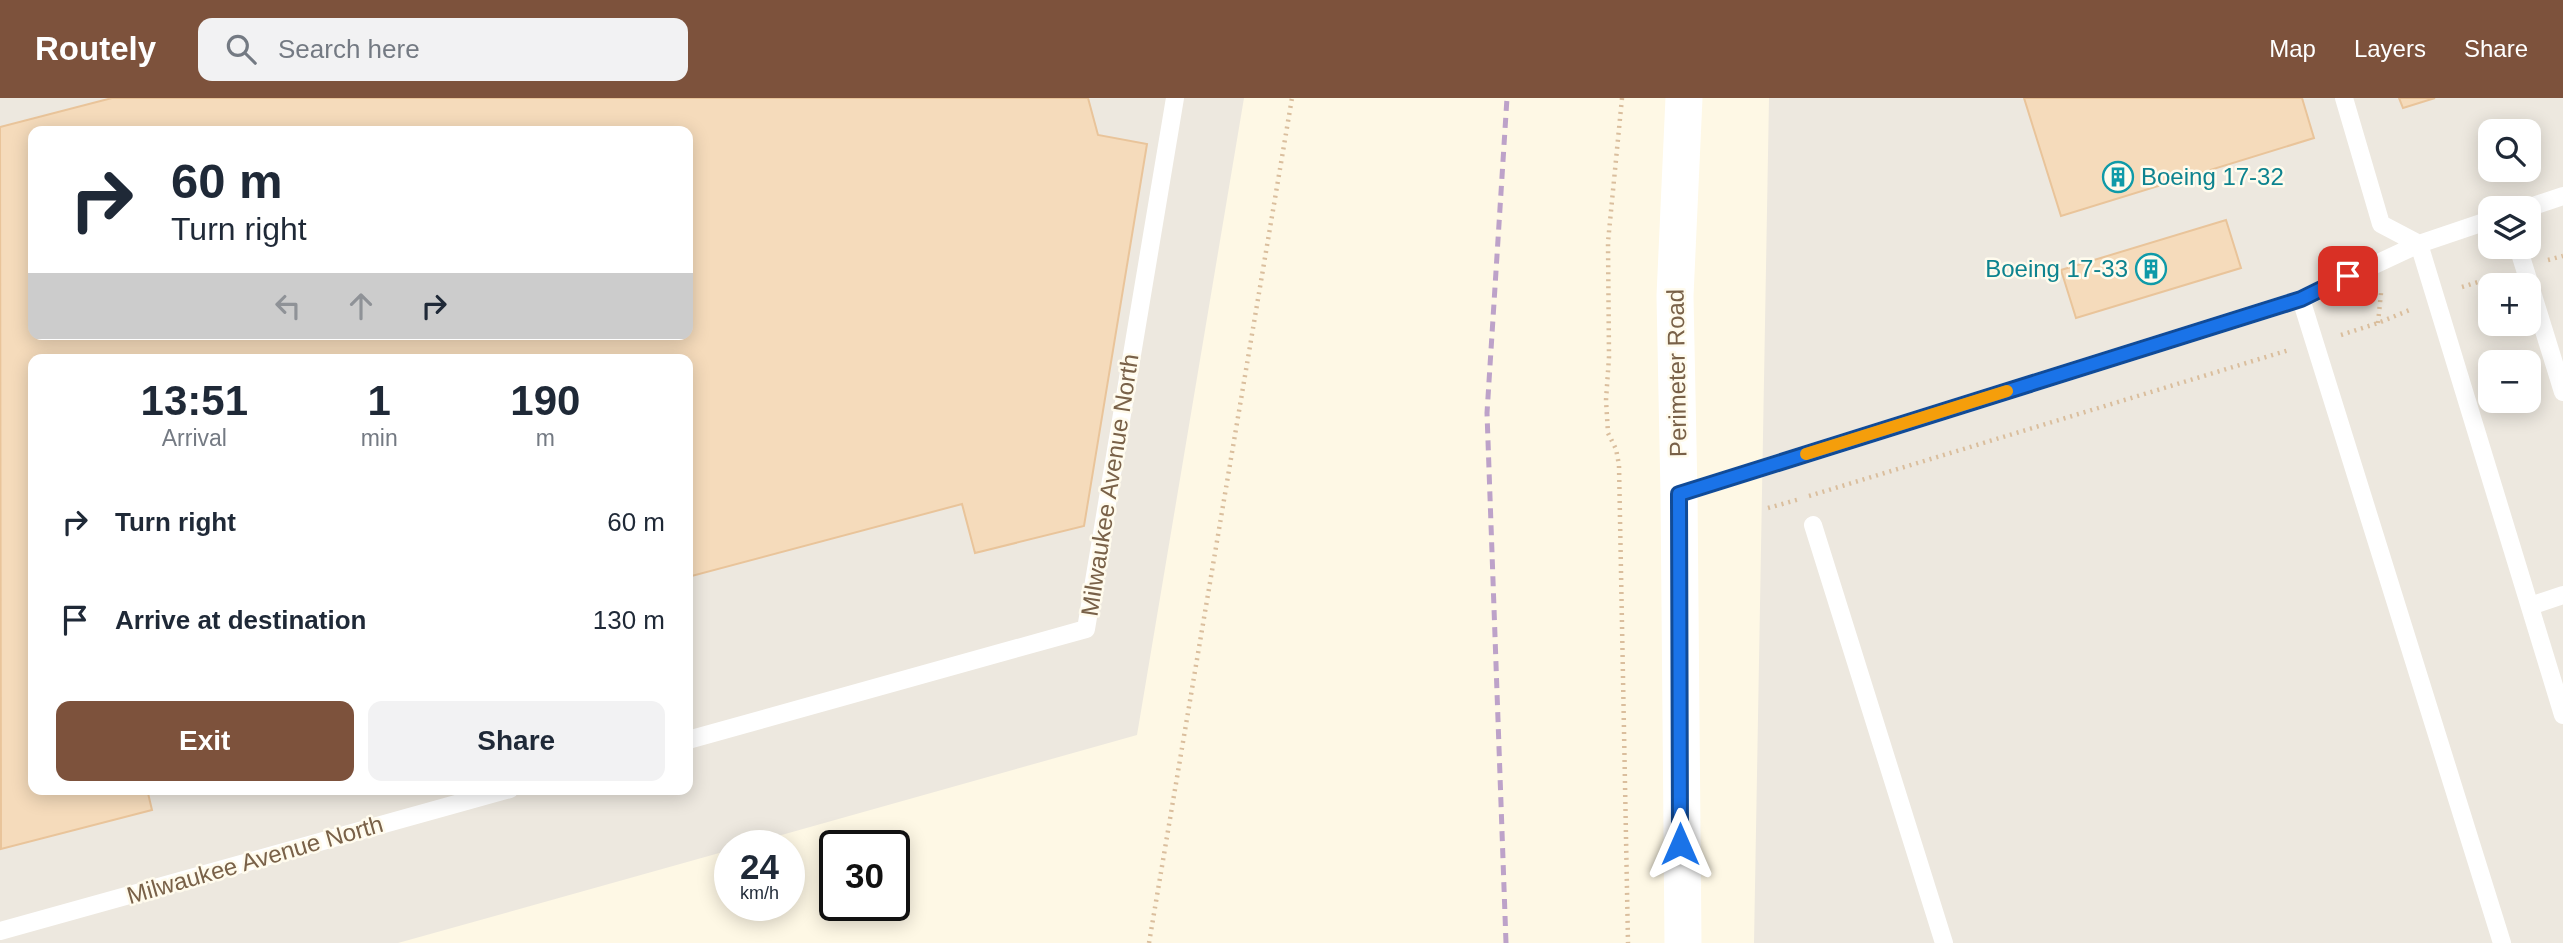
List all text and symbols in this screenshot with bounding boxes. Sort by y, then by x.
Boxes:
search box [198,18,688,81]
text: Routely [35,30,156,67]
icon: search [222,30,260,68]
text: Search here [278,34,420,64]
text: Map [2269,35,2316,62]
text: Layers [2354,35,2426,62]
text: Share [2464,35,2528,62]
map controls [2478,119,2541,413]
button: search [2478,119,2541,182]
icon: right [56,154,147,245]
text: 60 m [171,154,283,208]
building icon: Boeing 17-32 [2101,160,2135,194]
place label: Boeing 17-32 [2141,163,2284,190]
button: layers [2478,196,2541,259]
text: Turn right [171,211,307,247]
pin [2318,246,2378,306]
building icon: Boeing 17-33 [2134,252,2168,286]
place label: Boeing 17-33 [1985,255,2128,282]
icon: arrive [2329,257,2367,295]
button: + [2478,273,2541,336]
icon: left [269,287,307,325]
icon: ahead [342,287,380,325]
icon: right [415,287,453,325]
street label: Perimeter Road [1662,289,1691,457]
button: − [2478,350,2541,413]
street label: Milwaukee Avenue North [1075,352,1144,618]
text: 13:51 [141,377,248,424]
text: 1 [367,377,391,424]
text: 190 [510,377,580,424]
text: Arrival [162,425,227,451]
text: min [361,425,398,451]
text: m [536,425,555,451]
icon: right [56,503,94,541]
text: Turn right [115,507,236,537]
text: 60 m [607,507,665,537]
icon: arrive [56,601,94,639]
text: Arrive at destination [115,605,366,635]
text: 130 m [593,605,665,635]
button: Exit [56,701,354,781]
button: Share [368,701,665,781]
position arrow [1643,807,1717,881]
street label: Milwaukee Avenue North [124,810,386,909]
speed limit sign: 30 [819,830,910,921]
text: 24 [740,847,779,886]
text: km/h [740,883,779,903]

